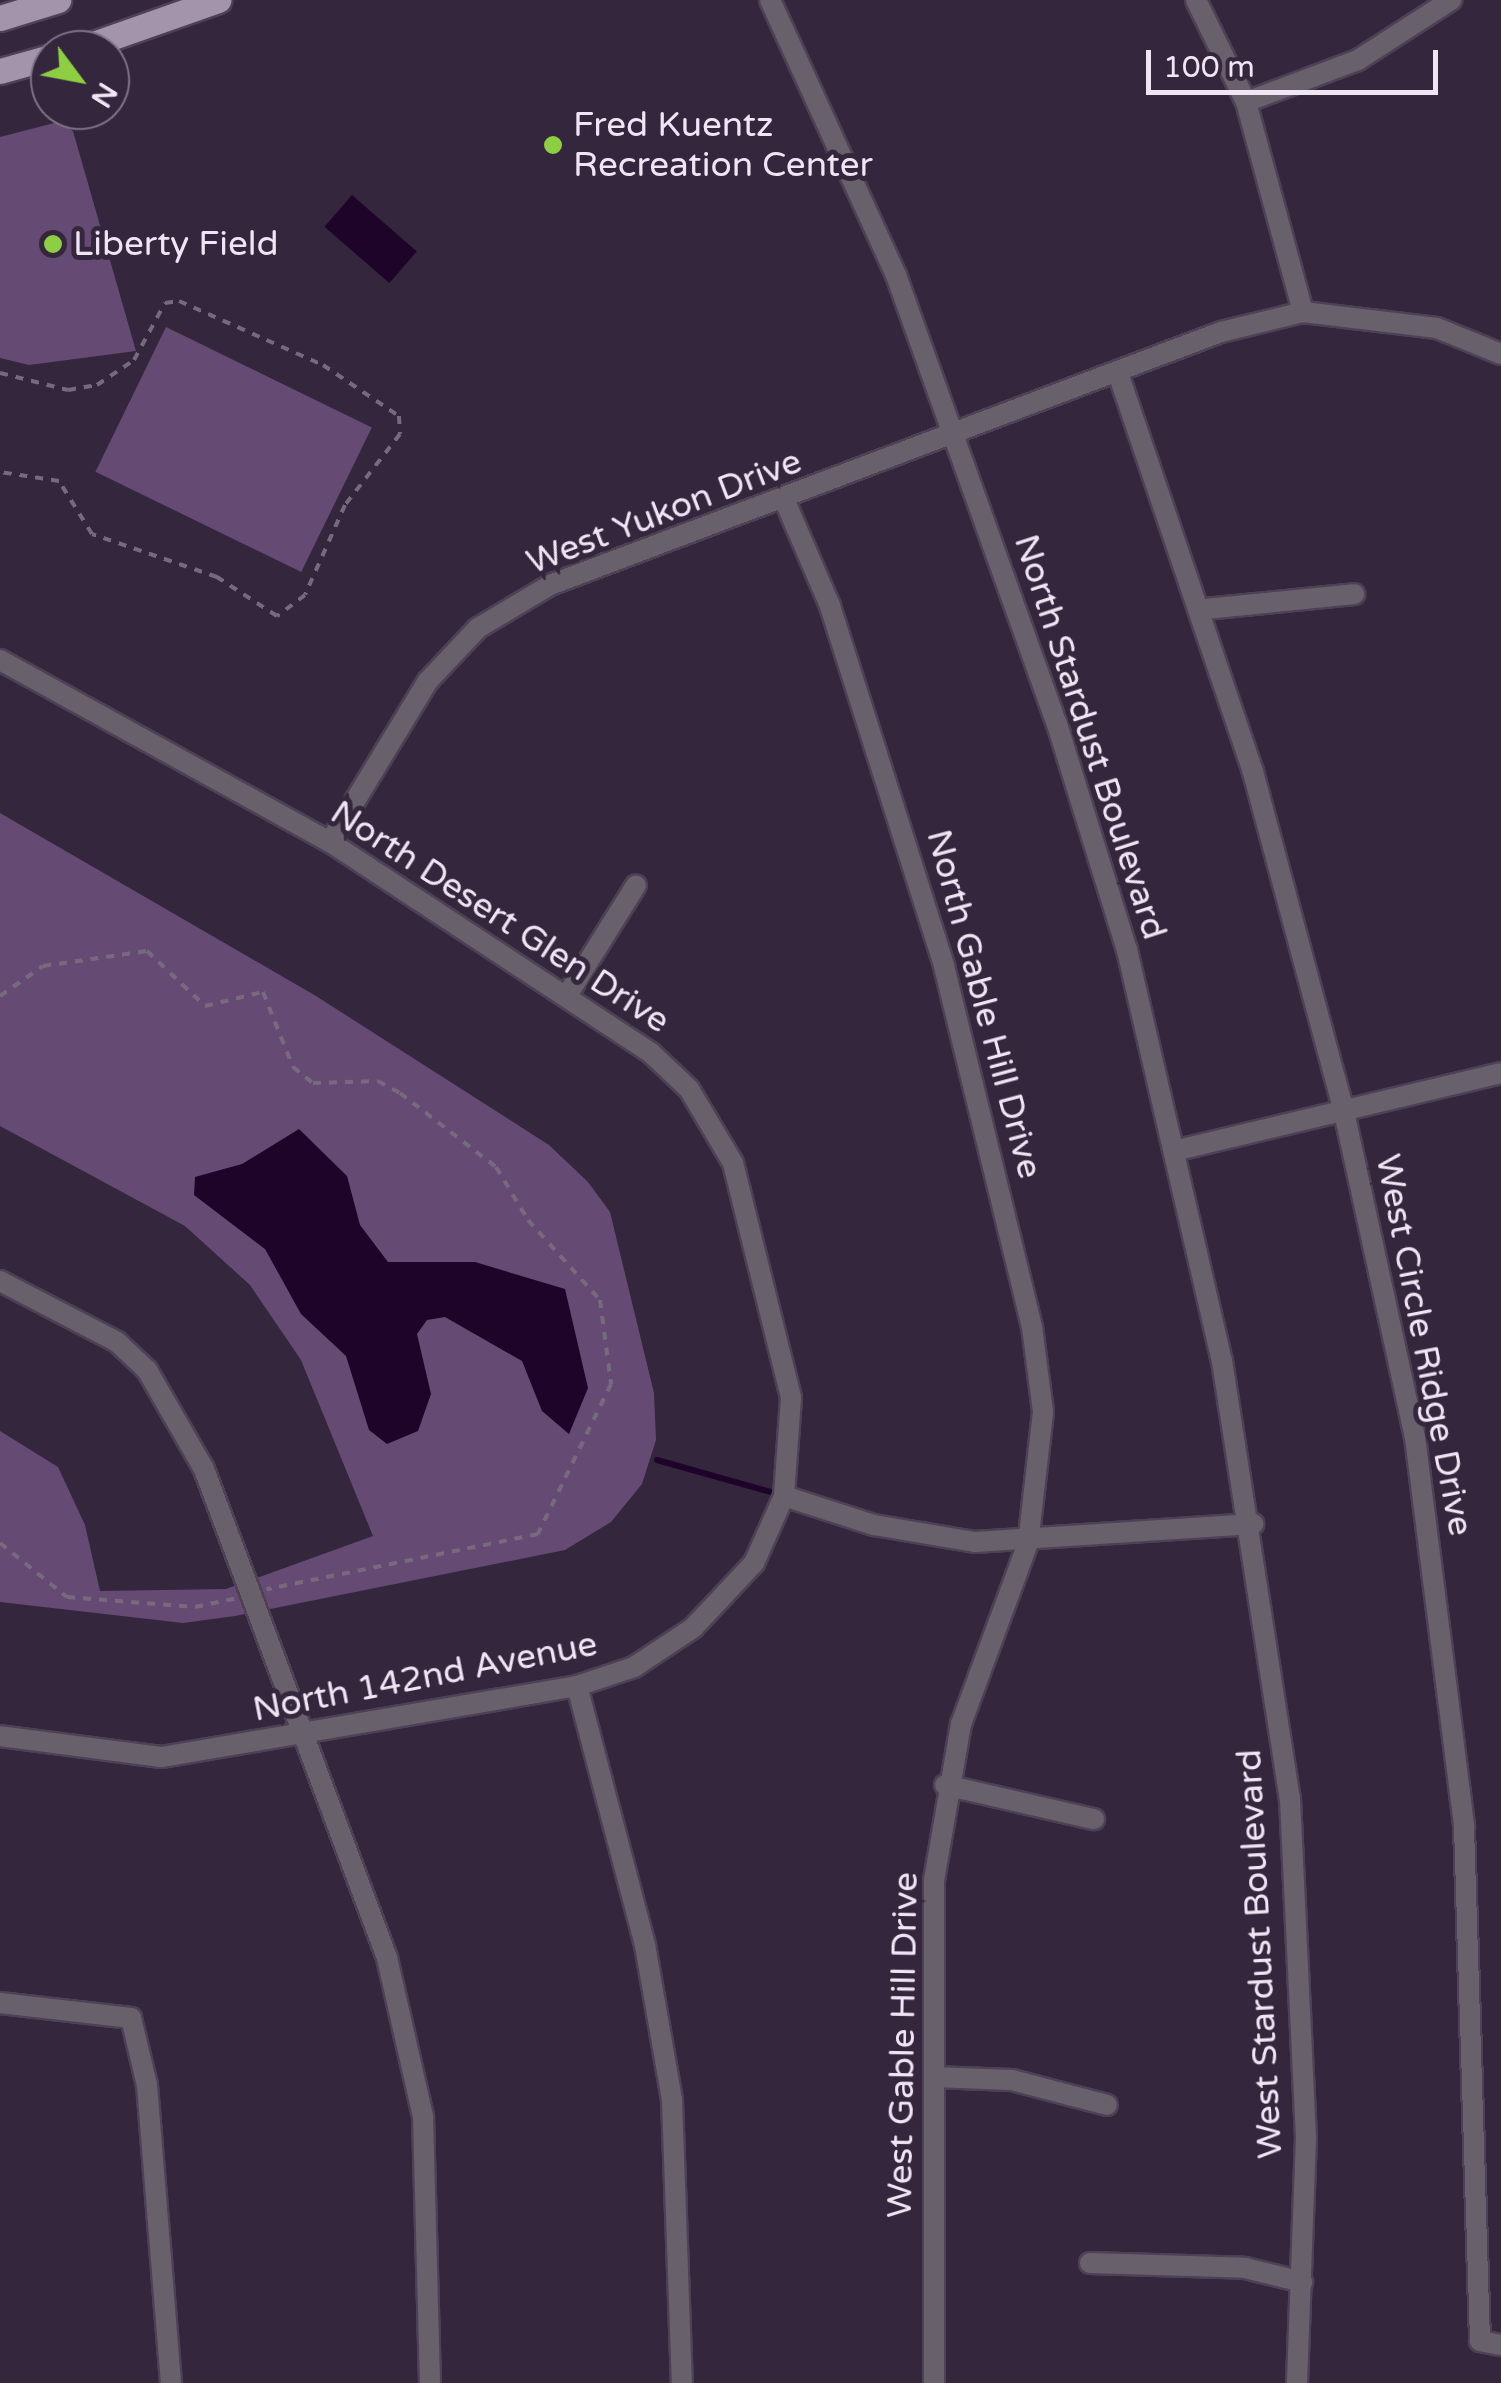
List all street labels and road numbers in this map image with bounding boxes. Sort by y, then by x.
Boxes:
street label: West Yukon Drive [521,440,807,584]
street label: North Stardust Boulevard [1005,529,1175,945]
street label: North Desert Glen Drive [323,792,677,1042]
street label: North Gable Hill Drive [917,825,1051,1183]
street label: West Circle Ridge Drive [1366,1151,1482,1539]
street label: North 142nd Avenue [249,1623,601,1731]
street label: West Stardust Boulevard [1228,1748,1292,2160]
street label: West Gable Hill Drive [879,1872,927,2218]

